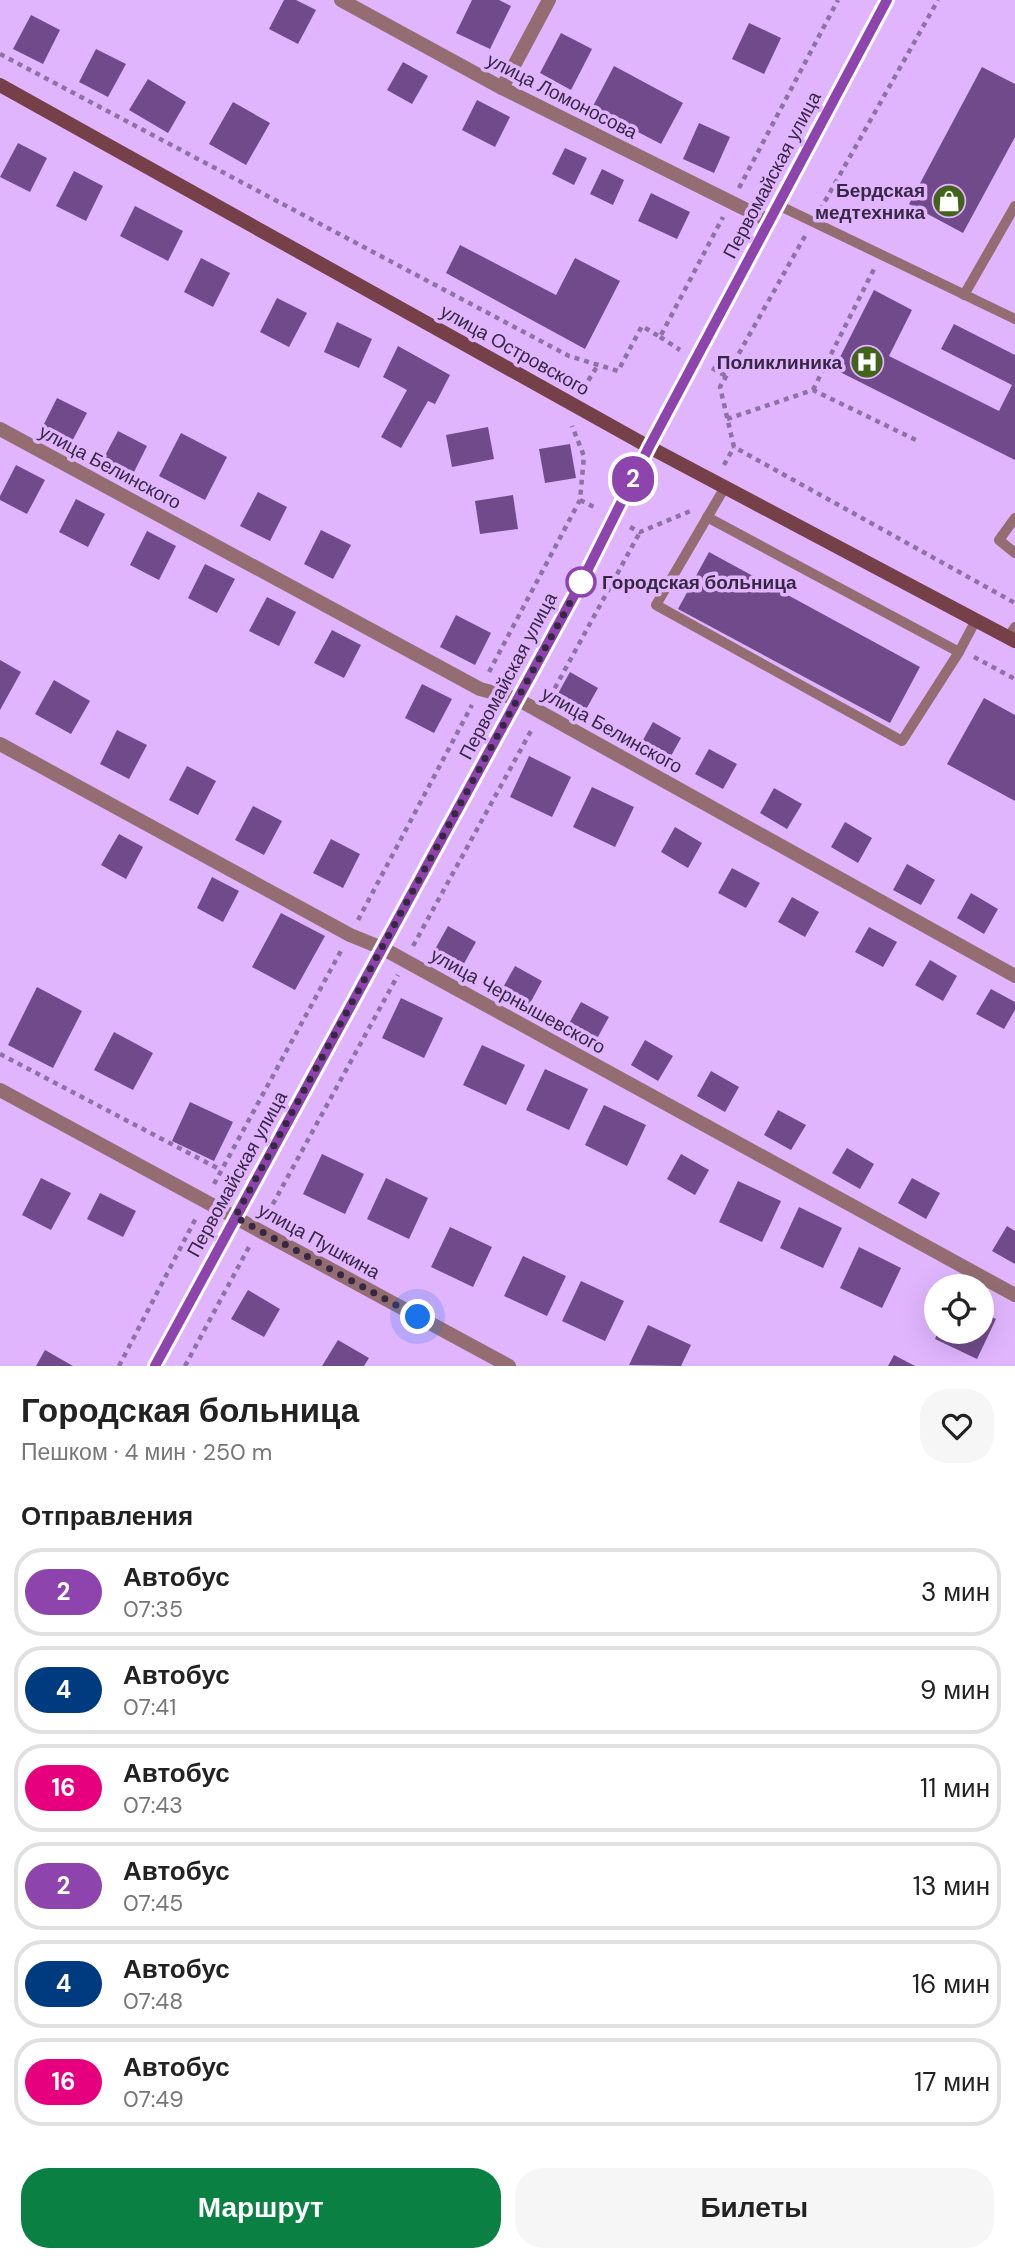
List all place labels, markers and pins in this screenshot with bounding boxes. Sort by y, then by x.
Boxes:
place label: Бердская медтехника [815,178,925,225]
shop icon: Бердская медтехника [930,182,968,220]
hospital icon: Поликлиника [848,343,886,381]
place label: Поликлиника [717,350,842,375]
marker: Городская больница [566,567,596,597]
place label: Городская больница [602,570,797,595]

